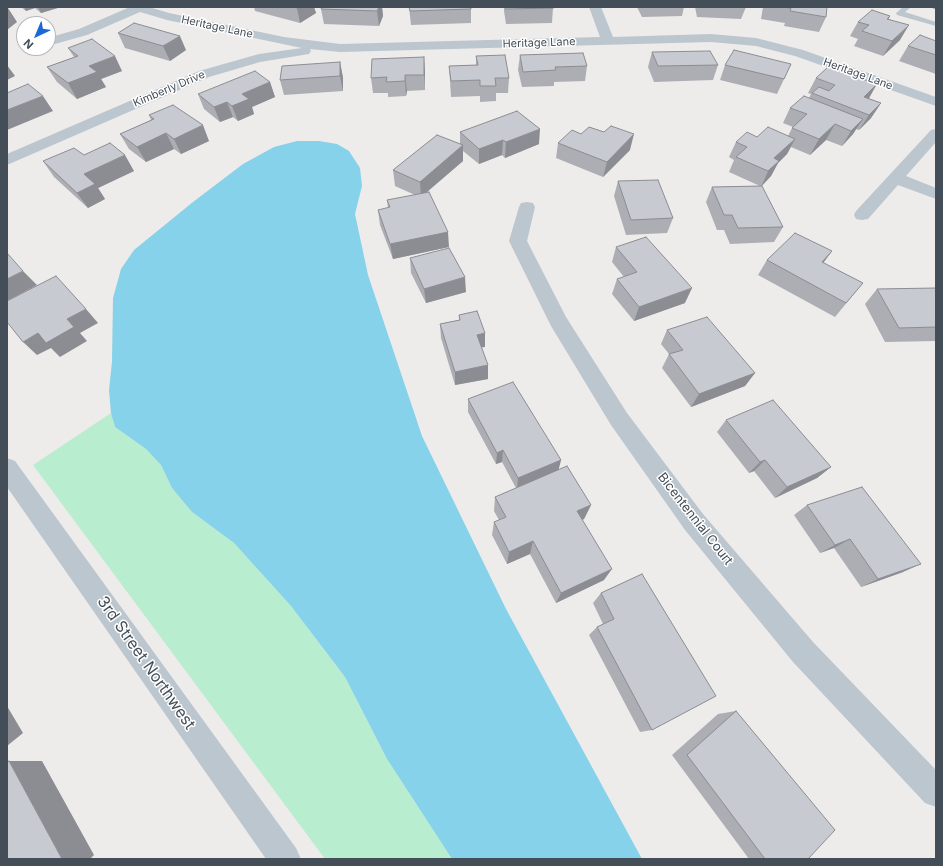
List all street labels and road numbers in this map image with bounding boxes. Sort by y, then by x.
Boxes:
street label: Heritage Lane [180,13,254,41]
street label: Heritage Lane [502,35,576,51]
street label: Heritage Lane [821,55,895,93]
street label: Kimberly Drive [131,68,207,110]
street label: Bicentennial Court [654,470,736,568]
street label: 3rd Street Northwest [93,593,199,733]

